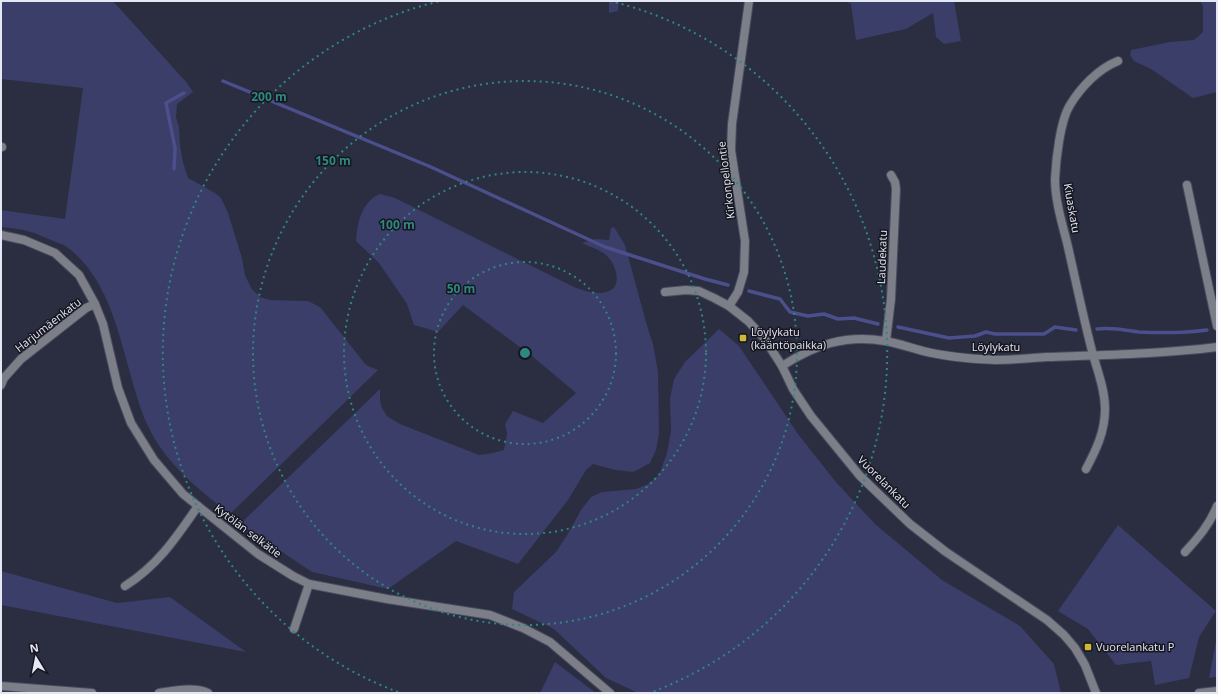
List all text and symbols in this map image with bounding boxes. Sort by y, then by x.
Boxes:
text: 200 m [251,88,287,105]
street label: Kirkonpellontie [713,141,738,220]
text: 150 m [315,152,351,169]
street label: Kiuaskatu [1061,182,1084,234]
text: 100 m [379,216,415,233]
street label: Laudekatu [873,230,890,284]
text: 50 m [447,280,475,297]
street label: Harjumäenkatu [12,294,84,355]
place label: Löylykatu (kääntöpaikka) [751,324,826,352]
marker: Löylykatu (kääntöpaikka) [738,333,748,343]
street label: Löylykatu [972,339,1020,354]
centre of rings [518,346,532,360]
street label: Vuorelankatu [855,452,914,511]
street label: Kytölän selkätie [212,500,285,561]
north arrow [16,638,56,678]
text: N [28,639,40,656]
place label: Vuorelankatu P [1096,639,1175,654]
marker: Vuorelankatu P [1083,642,1093,652]

